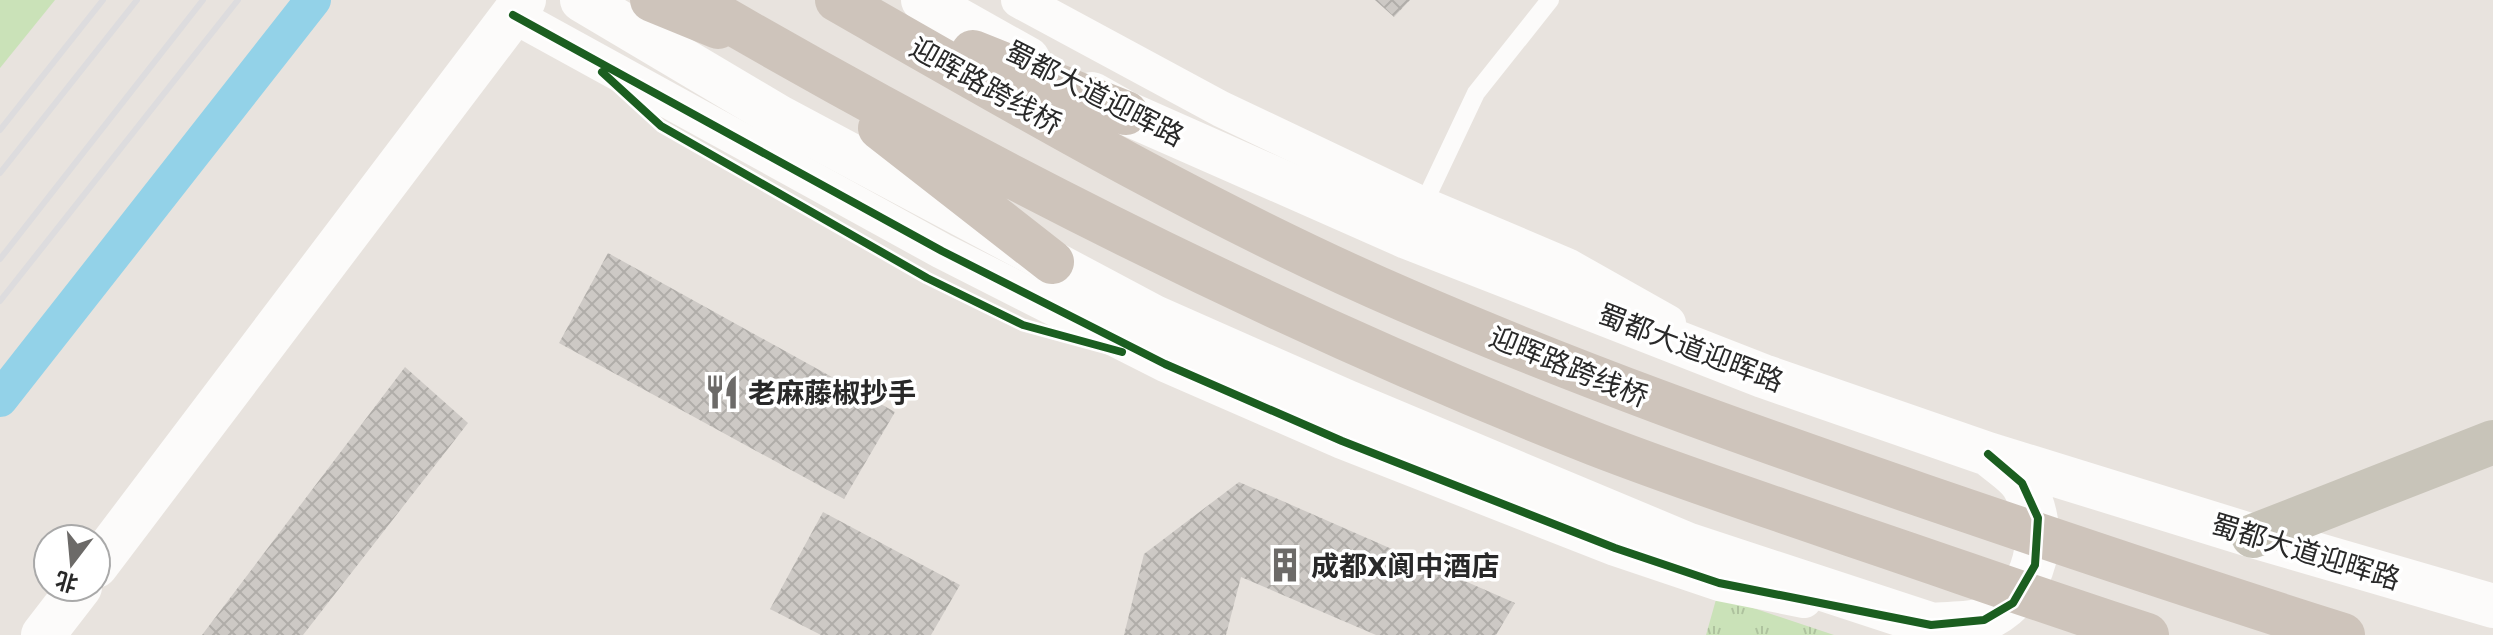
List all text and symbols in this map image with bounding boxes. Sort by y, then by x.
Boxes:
street label: 迎晖路跨线桥 [905,30,1067,140]
street label: 蜀都大道迎晖路 [1000,34,1190,152]
street label: 蜀都大道迎晖路 [1594,296,1788,398]
street label: 迎晖路跨线桥 [1485,319,1653,413]
restaurant icon: 老麻藤椒抄手 [703,373,741,411]
place label: 老麻藤椒抄手 [748,376,916,409]
street label: 蜀都大道迎晖路 [2207,507,2405,595]
north arrow [32,523,112,603]
building icon: 成都X阆中酒店 [1266,546,1304,584]
place label: 成都X阆中酒店 [1311,549,1499,582]
text: 北 [52,567,81,599]

